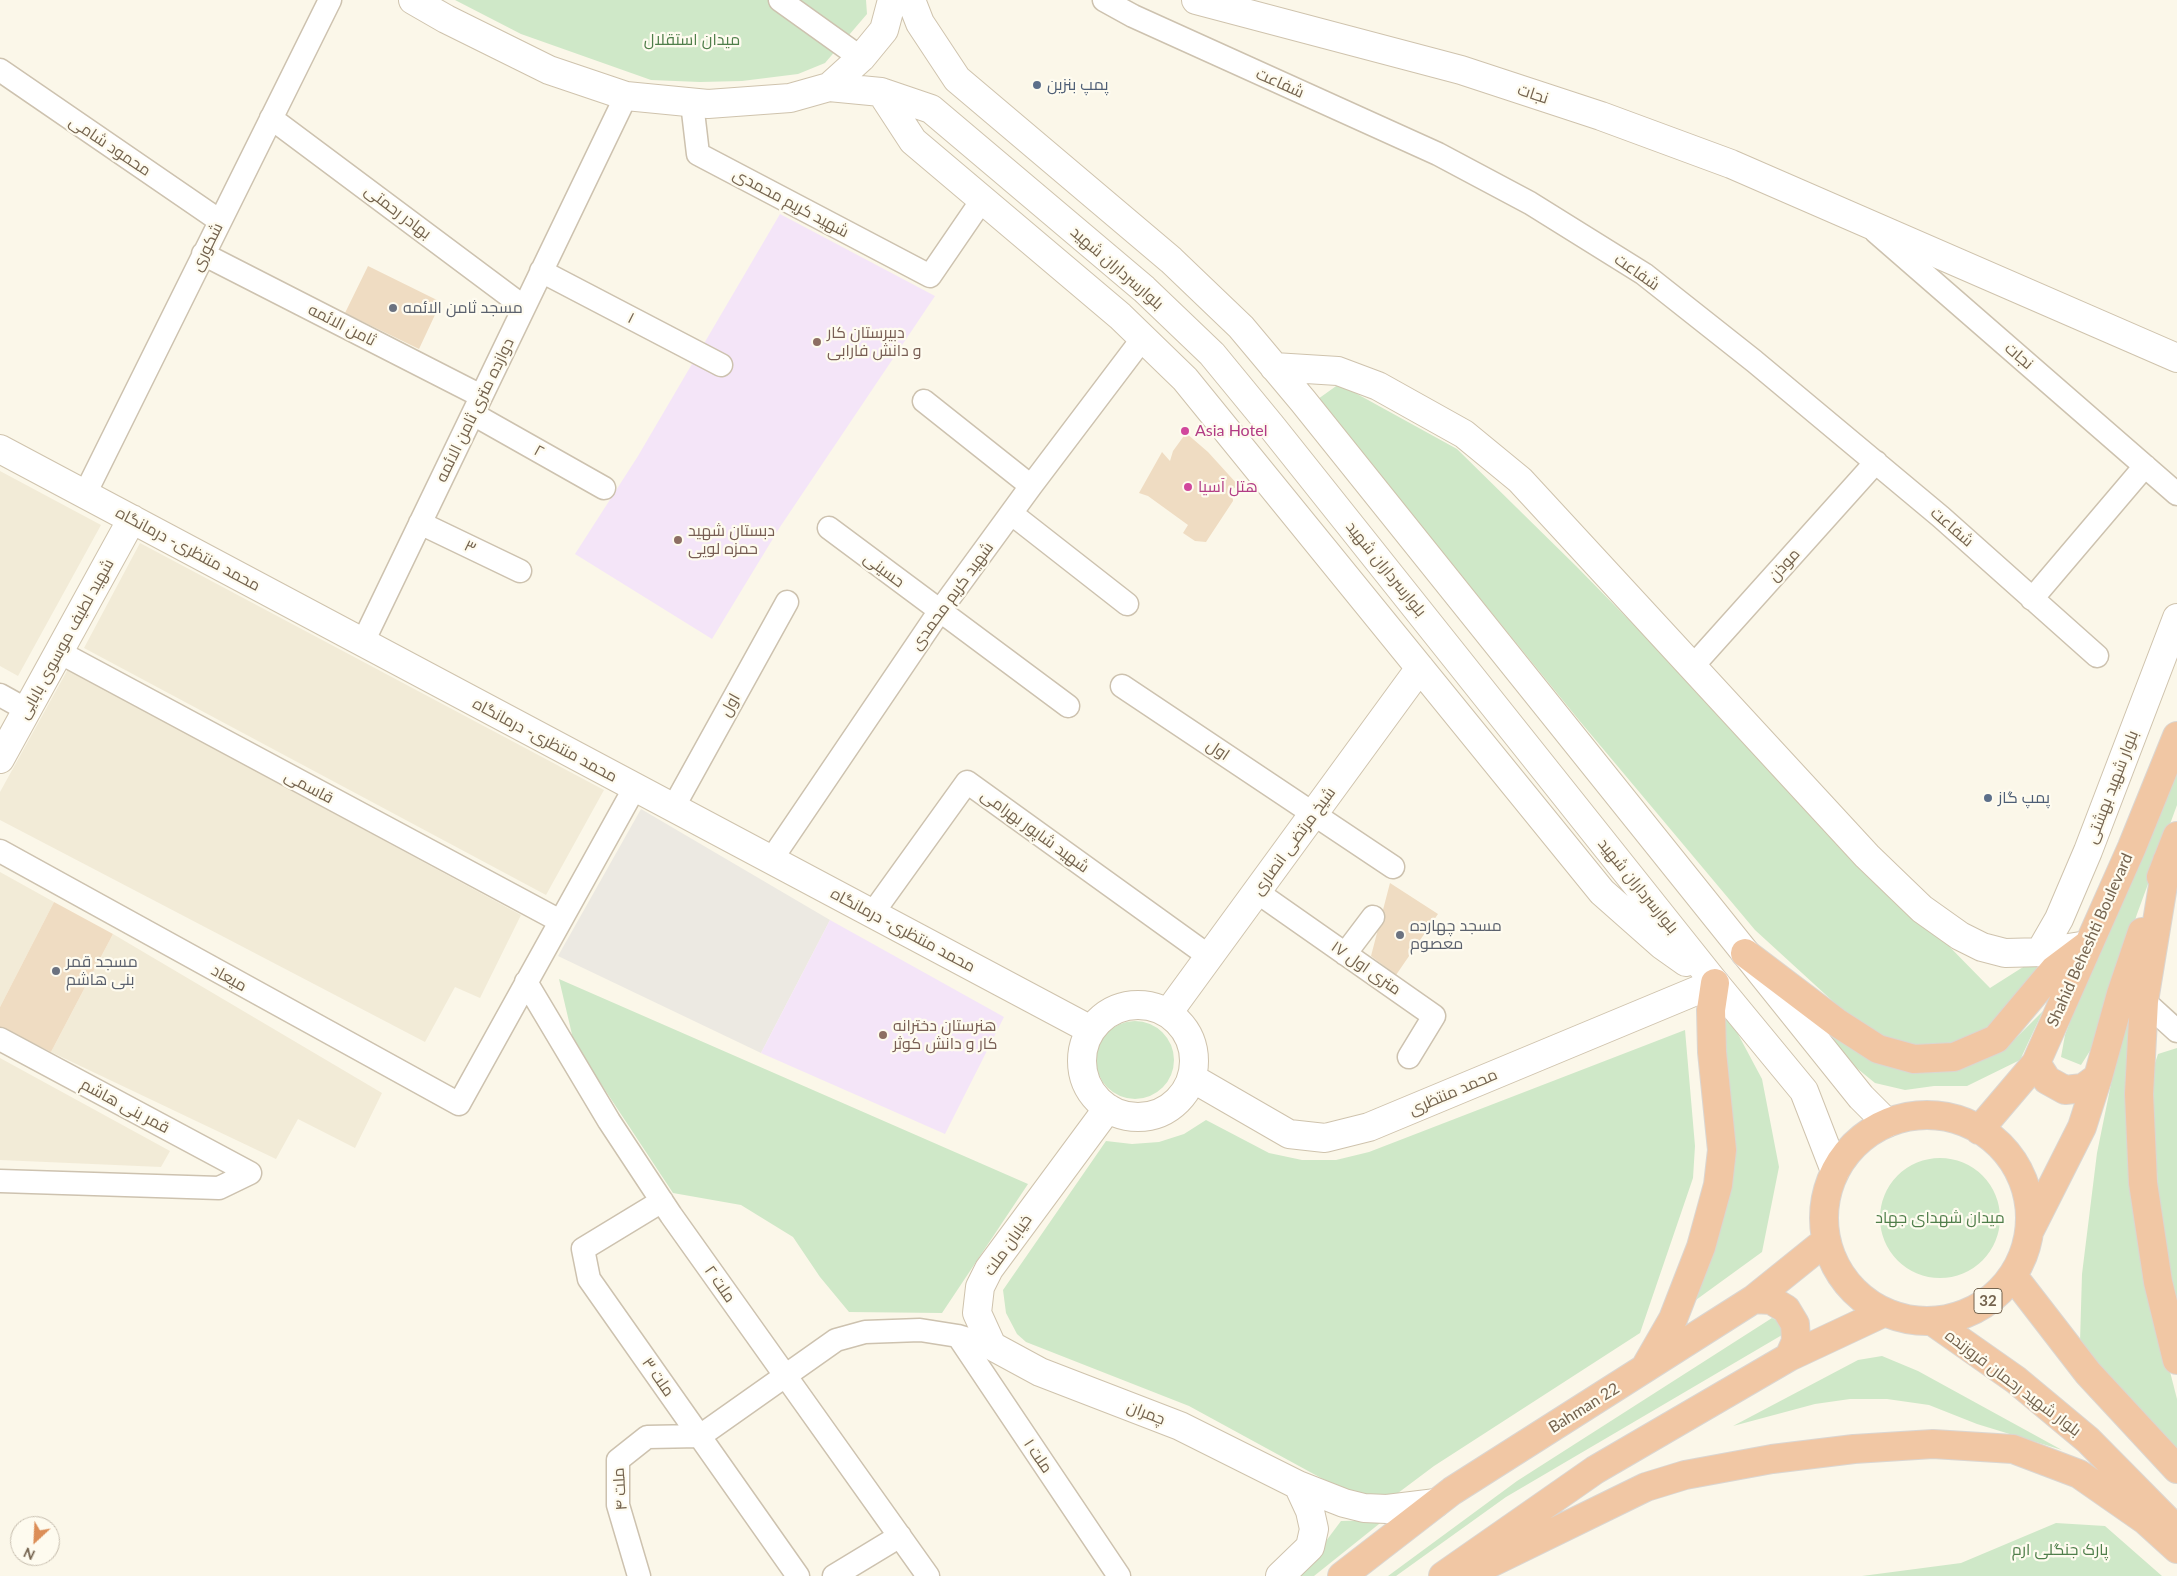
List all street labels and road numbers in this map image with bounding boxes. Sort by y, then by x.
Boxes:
street label: شفاعت [1253,64,1307,102]
street label: نجات [1515,80,1551,108]
street label: محمود شامی [66,112,154,180]
street label: شهید کریم محمدی [730,164,852,242]
street label: بهادر رحمتی [361,181,435,243]
street label: شکوری [187,220,227,274]
street label: بلوارسرداران شهید [1067,222,1167,314]
street label: شفاعت [1611,250,1663,294]
street label: ثامن الائمه [305,300,379,350]
street label: ۱ [624,308,638,328]
street label: دوازده متری ثامن الائمه [432,335,518,485]
street label: نجات [2001,338,2037,374]
street label: ۲ [531,441,547,461]
street label: محمد منتظری- درمانگاه [113,503,263,595]
street label: شفاعت [1927,503,1977,551]
street label: بلوارسرداران شهید [1342,517,1430,621]
street label: ۳ [461,536,479,558]
street label: شهید کریم محمدی [906,538,998,654]
street label: موذن [1764,544,1804,586]
street label: حسینی [860,548,908,592]
street label: شهید لطیف موسوی بابایی [14,556,118,722]
street label: اول [716,690,744,720]
street label: محمد منتظری- درمانگاه [470,694,620,786]
street label: بلوار شهید بهشتی [2082,728,2142,846]
street label: اول [1203,735,1233,765]
street label: قاسمی [281,766,337,808]
street label: شیخ مرتضی انصاری [1248,783,1340,899]
street label: شهید شاپور بهرامی [977,785,1093,877]
street label: بلوارسرداران شهید [1594,834,1682,938]
street label: Shahid Beheshti Boulevard [2043,850,2137,1030]
street label: محمد منتظری- درمانگاه [828,884,978,976]
street label: ۱۷ متری اول [1327,937,1405,999]
street label: میعاد [208,960,250,996]
street label: محمد منتظری [1406,1065,1500,1119]
street label: قمر بنی هاشم [77,1075,173,1137]
street label: خیابان ملت [980,1211,1036,1279]
street label: ملت ۲ [700,1262,740,1306]
road number: 32 [1974,1288,2002,1314]
street label: بلوار شهید رحمان فروزنده [1941,1326,2085,1440]
street label: ملت ۳ [638,1354,678,1400]
street label: Bahman 22 [1545,1379,1623,1437]
street label: چمران [1124,1397,1168,1429]
street label: ملت ۱ [1020,1435,1056,1477]
street label: ملت ۴ [609,1467,631,1511]

